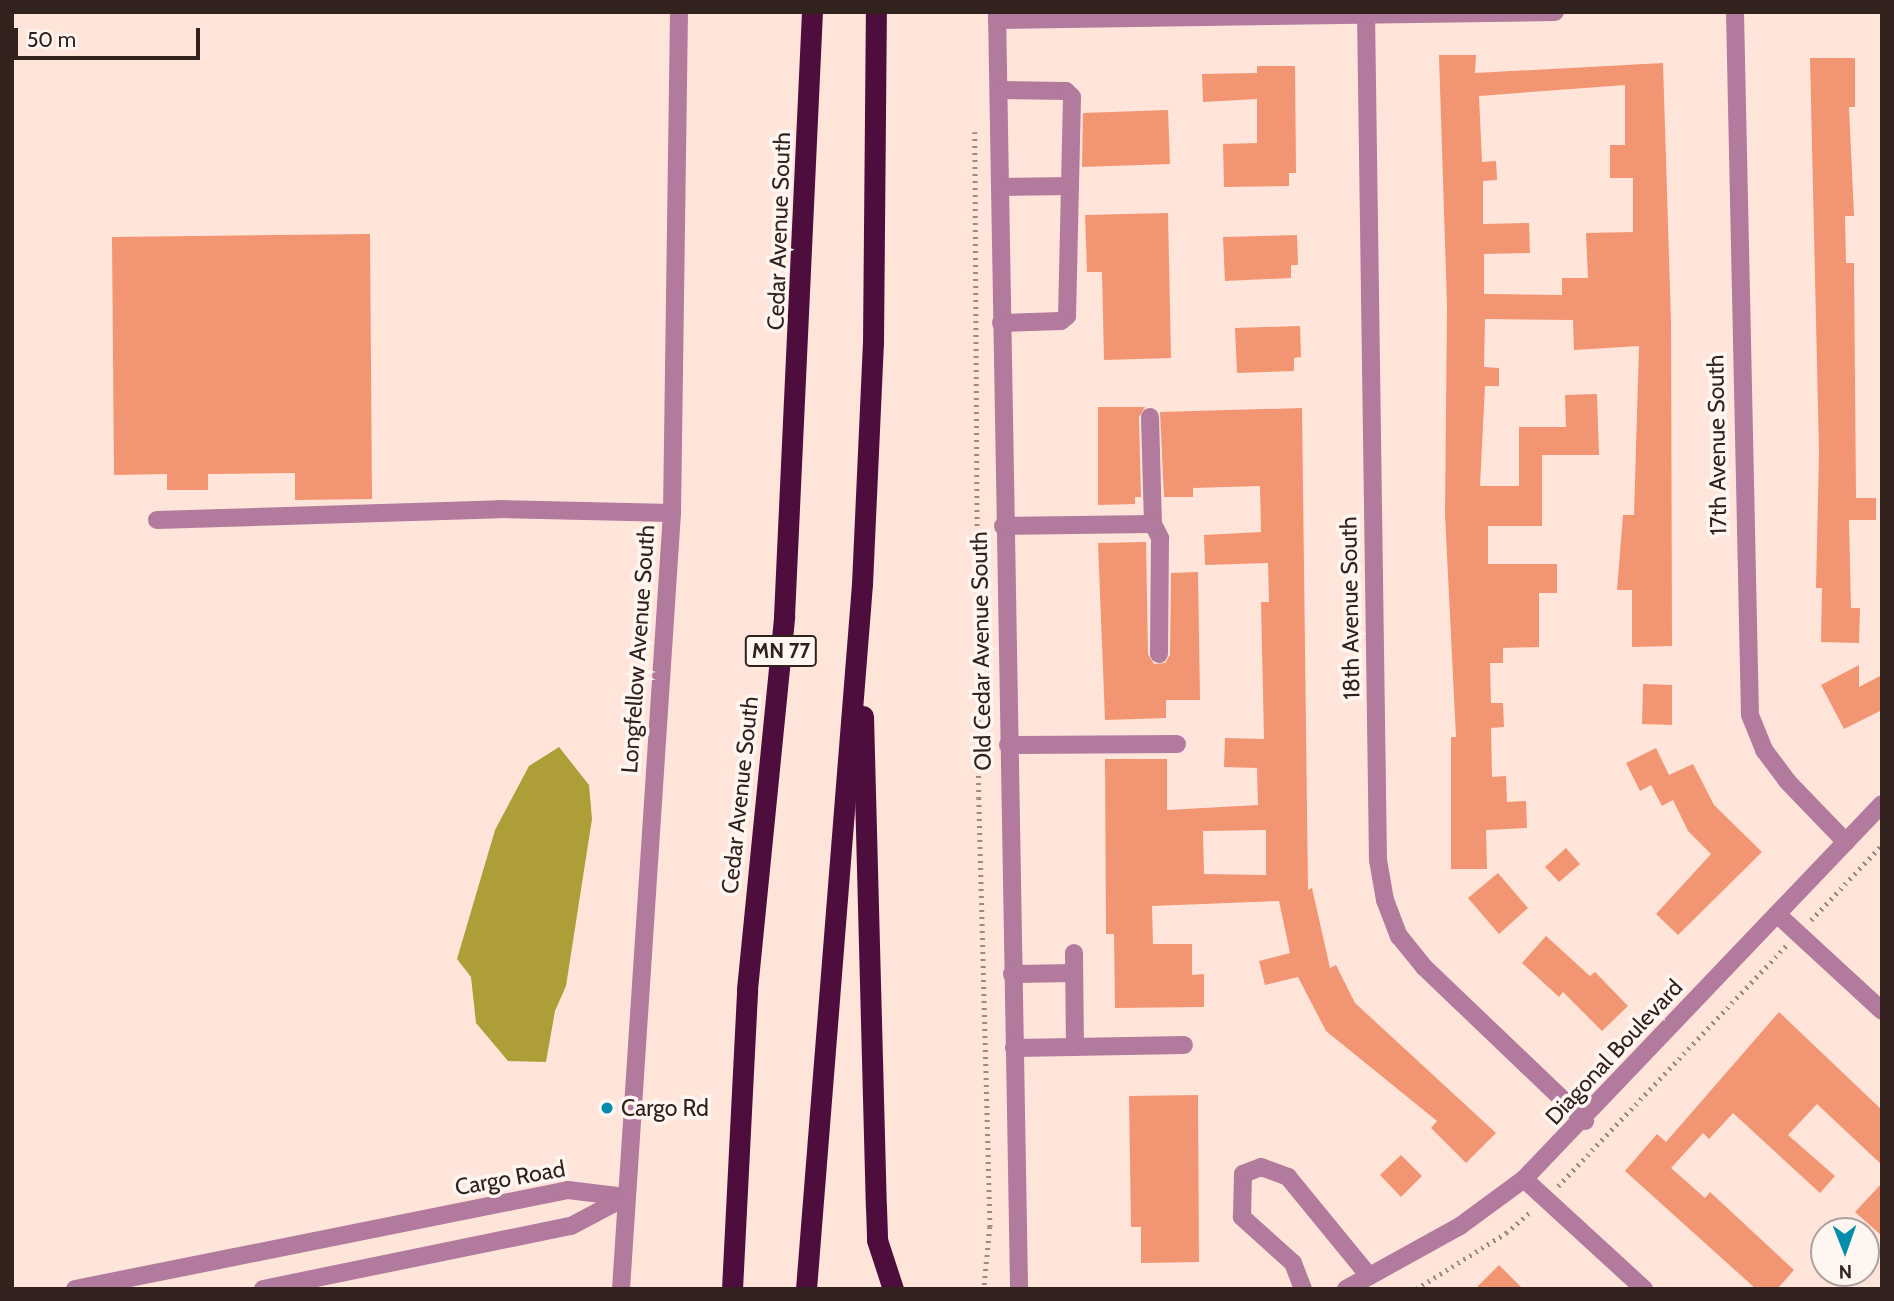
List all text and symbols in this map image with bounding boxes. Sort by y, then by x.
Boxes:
scale bar [18,14,203,58]
text: 50 m [27,27,76,52]
street label: Cedar Avenue South [762,131,796,331]
street label: 17th Avenue South [1702,354,1732,536]
street label: 18th Avenue South [1335,516,1365,700]
street label: Longfellow Avenue South [616,524,660,774]
street label: Old Cedar Avenue South [965,531,997,771]
road number: MN 77 [744,634,818,668]
street label: Cedar Avenue South [716,695,764,895]
street label: Diagonal Boulevard [1540,974,1688,1130]
place label: Cargo Rd [621,1094,709,1122]
marker: Cargo Rd [599,1100,615,1116]
street label: Cargo Road [453,1155,567,1201]
north arrow [1810,1217,1880,1287]
text: N [1838,1260,1852,1283]

